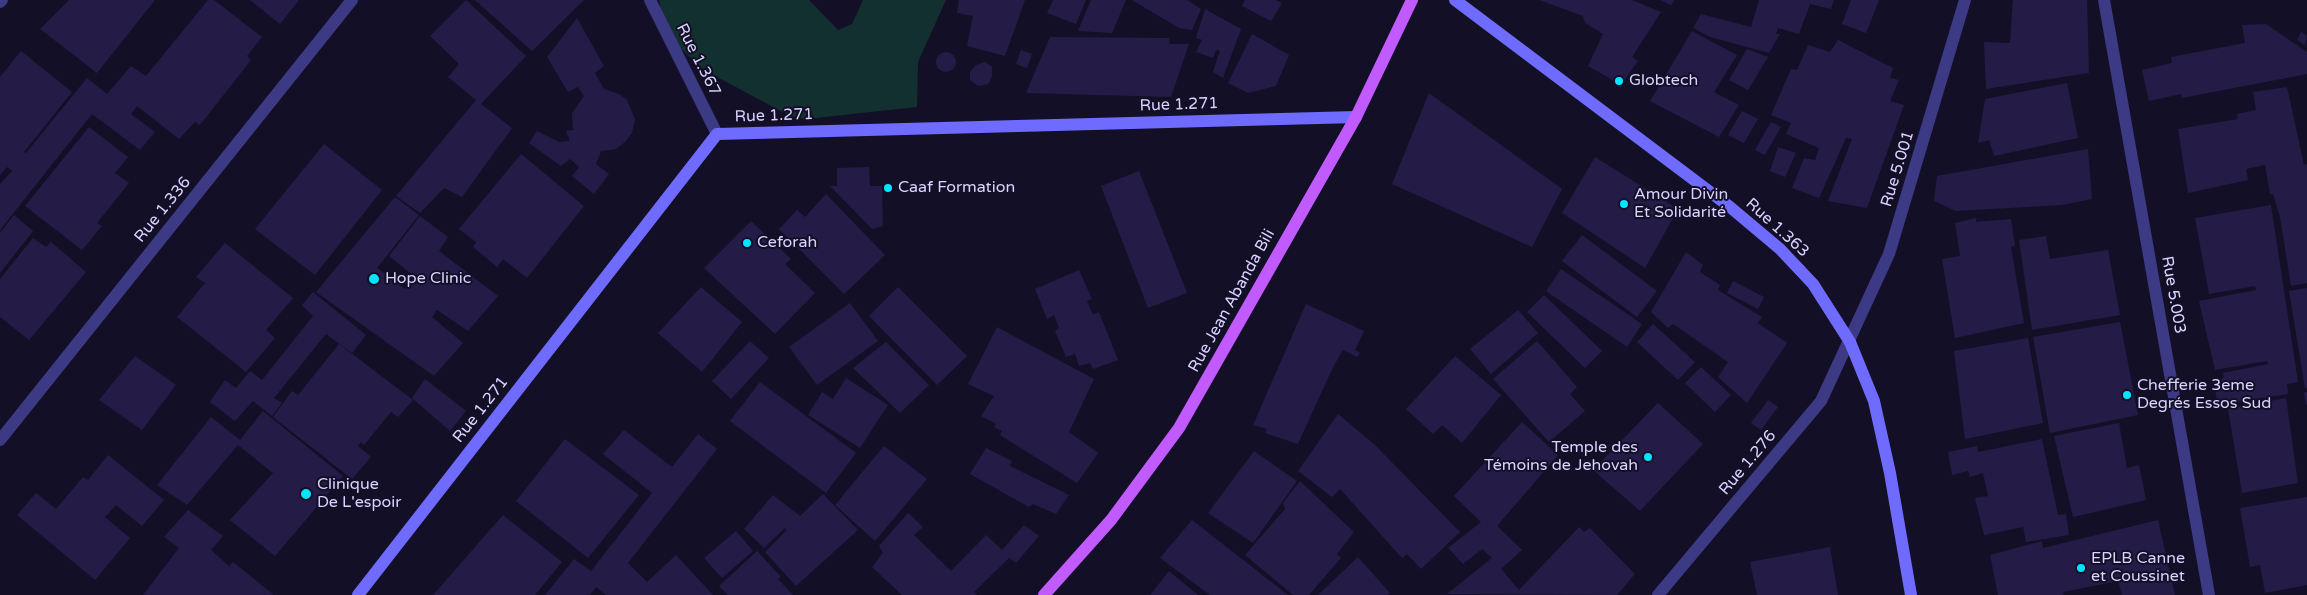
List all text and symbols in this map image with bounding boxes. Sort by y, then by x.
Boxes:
street label: Rue 1.367 [672,21,724,99]
place label: Globtech [1629,71,1698,91]
marker: Globtech [1613,75,1625,87]
street label: Rue 1.271 [1139,94,1219,116]
street label: Rue 1.271 [734,105,814,127]
street label: Rue 5.001 [1877,129,1919,209]
street label: Rue 1.336 [131,173,195,247]
place label: Caaf Formation [898,178,1015,198]
marker: Caaf Formation [882,182,894,194]
place label: Amour Divin Et Solidarité [1634,185,1728,223]
street label: Rue 1.363 [1741,195,1813,261]
marker: Amour Divin Et Solidarité [1618,198,1630,210]
street label: Rue Jean Abanda Bili [1185,226,1279,376]
place label: Ceforah [757,233,817,253]
marker: Ceforah [741,237,753,249]
street label: Rue 5.003 [2157,255,2189,335]
place label: Hope Clinic [385,269,471,289]
marker: Hope Clinic [367,272,381,286]
street label: Rue 1.271 [449,373,513,447]
place label: Chefferie 3eme Degrés Essos Sud [2137,376,2271,414]
marker: Chefferie 3eme Degrés Essos Sud [2121,389,2133,401]
street label: Rue 1.276 [1715,427,1781,499]
place label: Temple des Témoins de Jehovah [1484,438,1638,476]
marker: Temple des Témoins de Jehovah [1642,451,1654,463]
place label: Clinique De L'espoir [317,475,401,513]
marker: Clinique De L'espoir [299,487,313,501]
place label: EPLB Canne et Coussinet [2091,549,2185,587]
marker: EPLB Canne et Coussinet [2075,562,2087,574]

